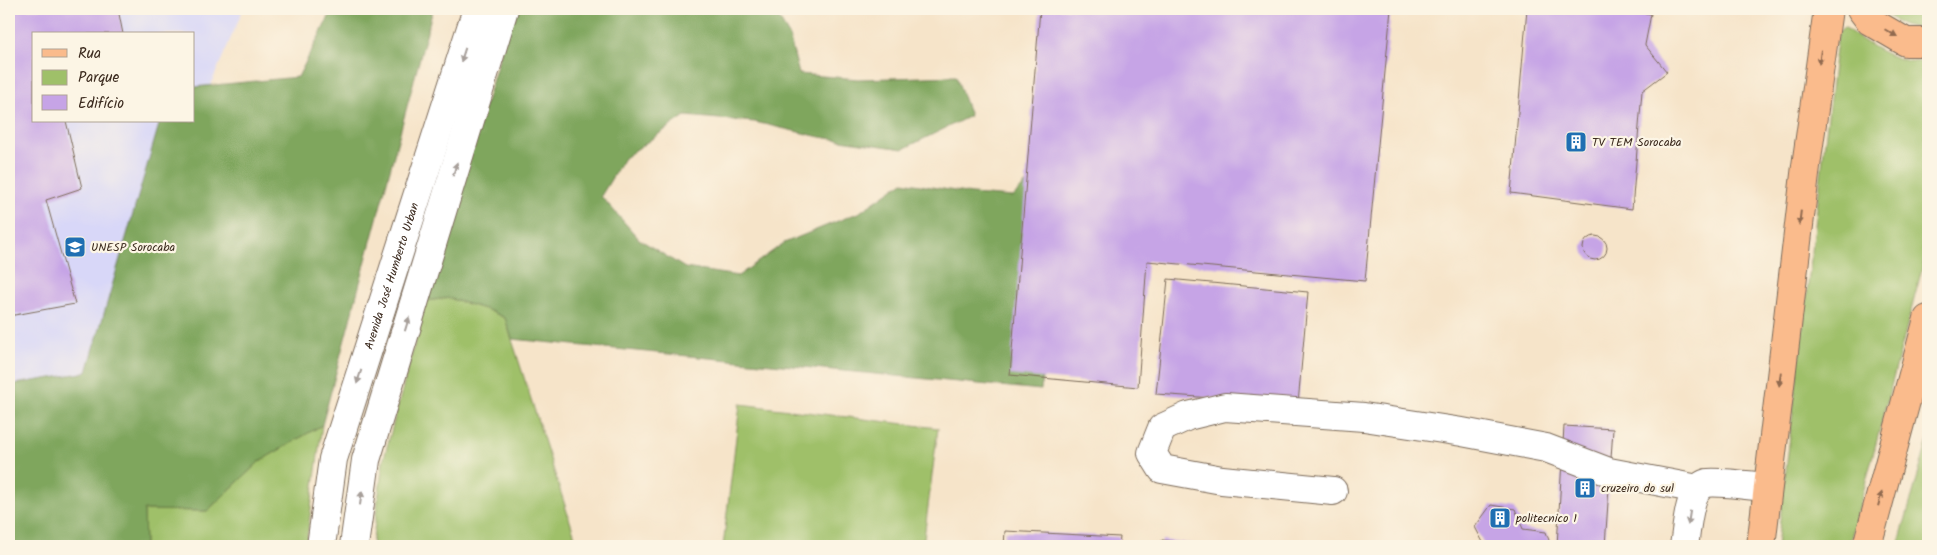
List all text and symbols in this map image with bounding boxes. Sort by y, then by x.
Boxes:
one-way arrow [1884,29,1898,37]
legend [32,32,195,122]
text: Rua [78,42,101,66]
one-way arrow [458,48,466,63]
one-way arrow [1816,49,1824,65]
text: Parque [78,66,119,90]
text: Edifício [78,92,124,116]
building icon: TV TEM Sorocaba [1564,130,1588,154]
place label: TV TEM Sorocaba [1592,133,1682,152]
one-way arrow [451,161,459,176]
street label: Avenida José Humberto Urban [359,200,424,352]
one-way arrow [1796,210,1804,226]
school or university icon: UNESP Sorocaba [63,235,87,259]
place label: UNESP Sorocaba [91,238,176,257]
one-way arrow [404,317,412,332]
one-way arrow [355,369,363,384]
one-way arrow [1776,372,1784,388]
building icon: cruzeiro do sul [1573,476,1597,500]
place label: cruzeiro do sul [1601,479,1674,498]
one-way arrow [357,490,365,506]
one-way arrow [1876,492,1884,507]
building icon: politecnico 1 [1488,506,1512,530]
place label: politecnico 1 [1515,509,1577,528]
one-way arrow [1684,510,1692,526]

